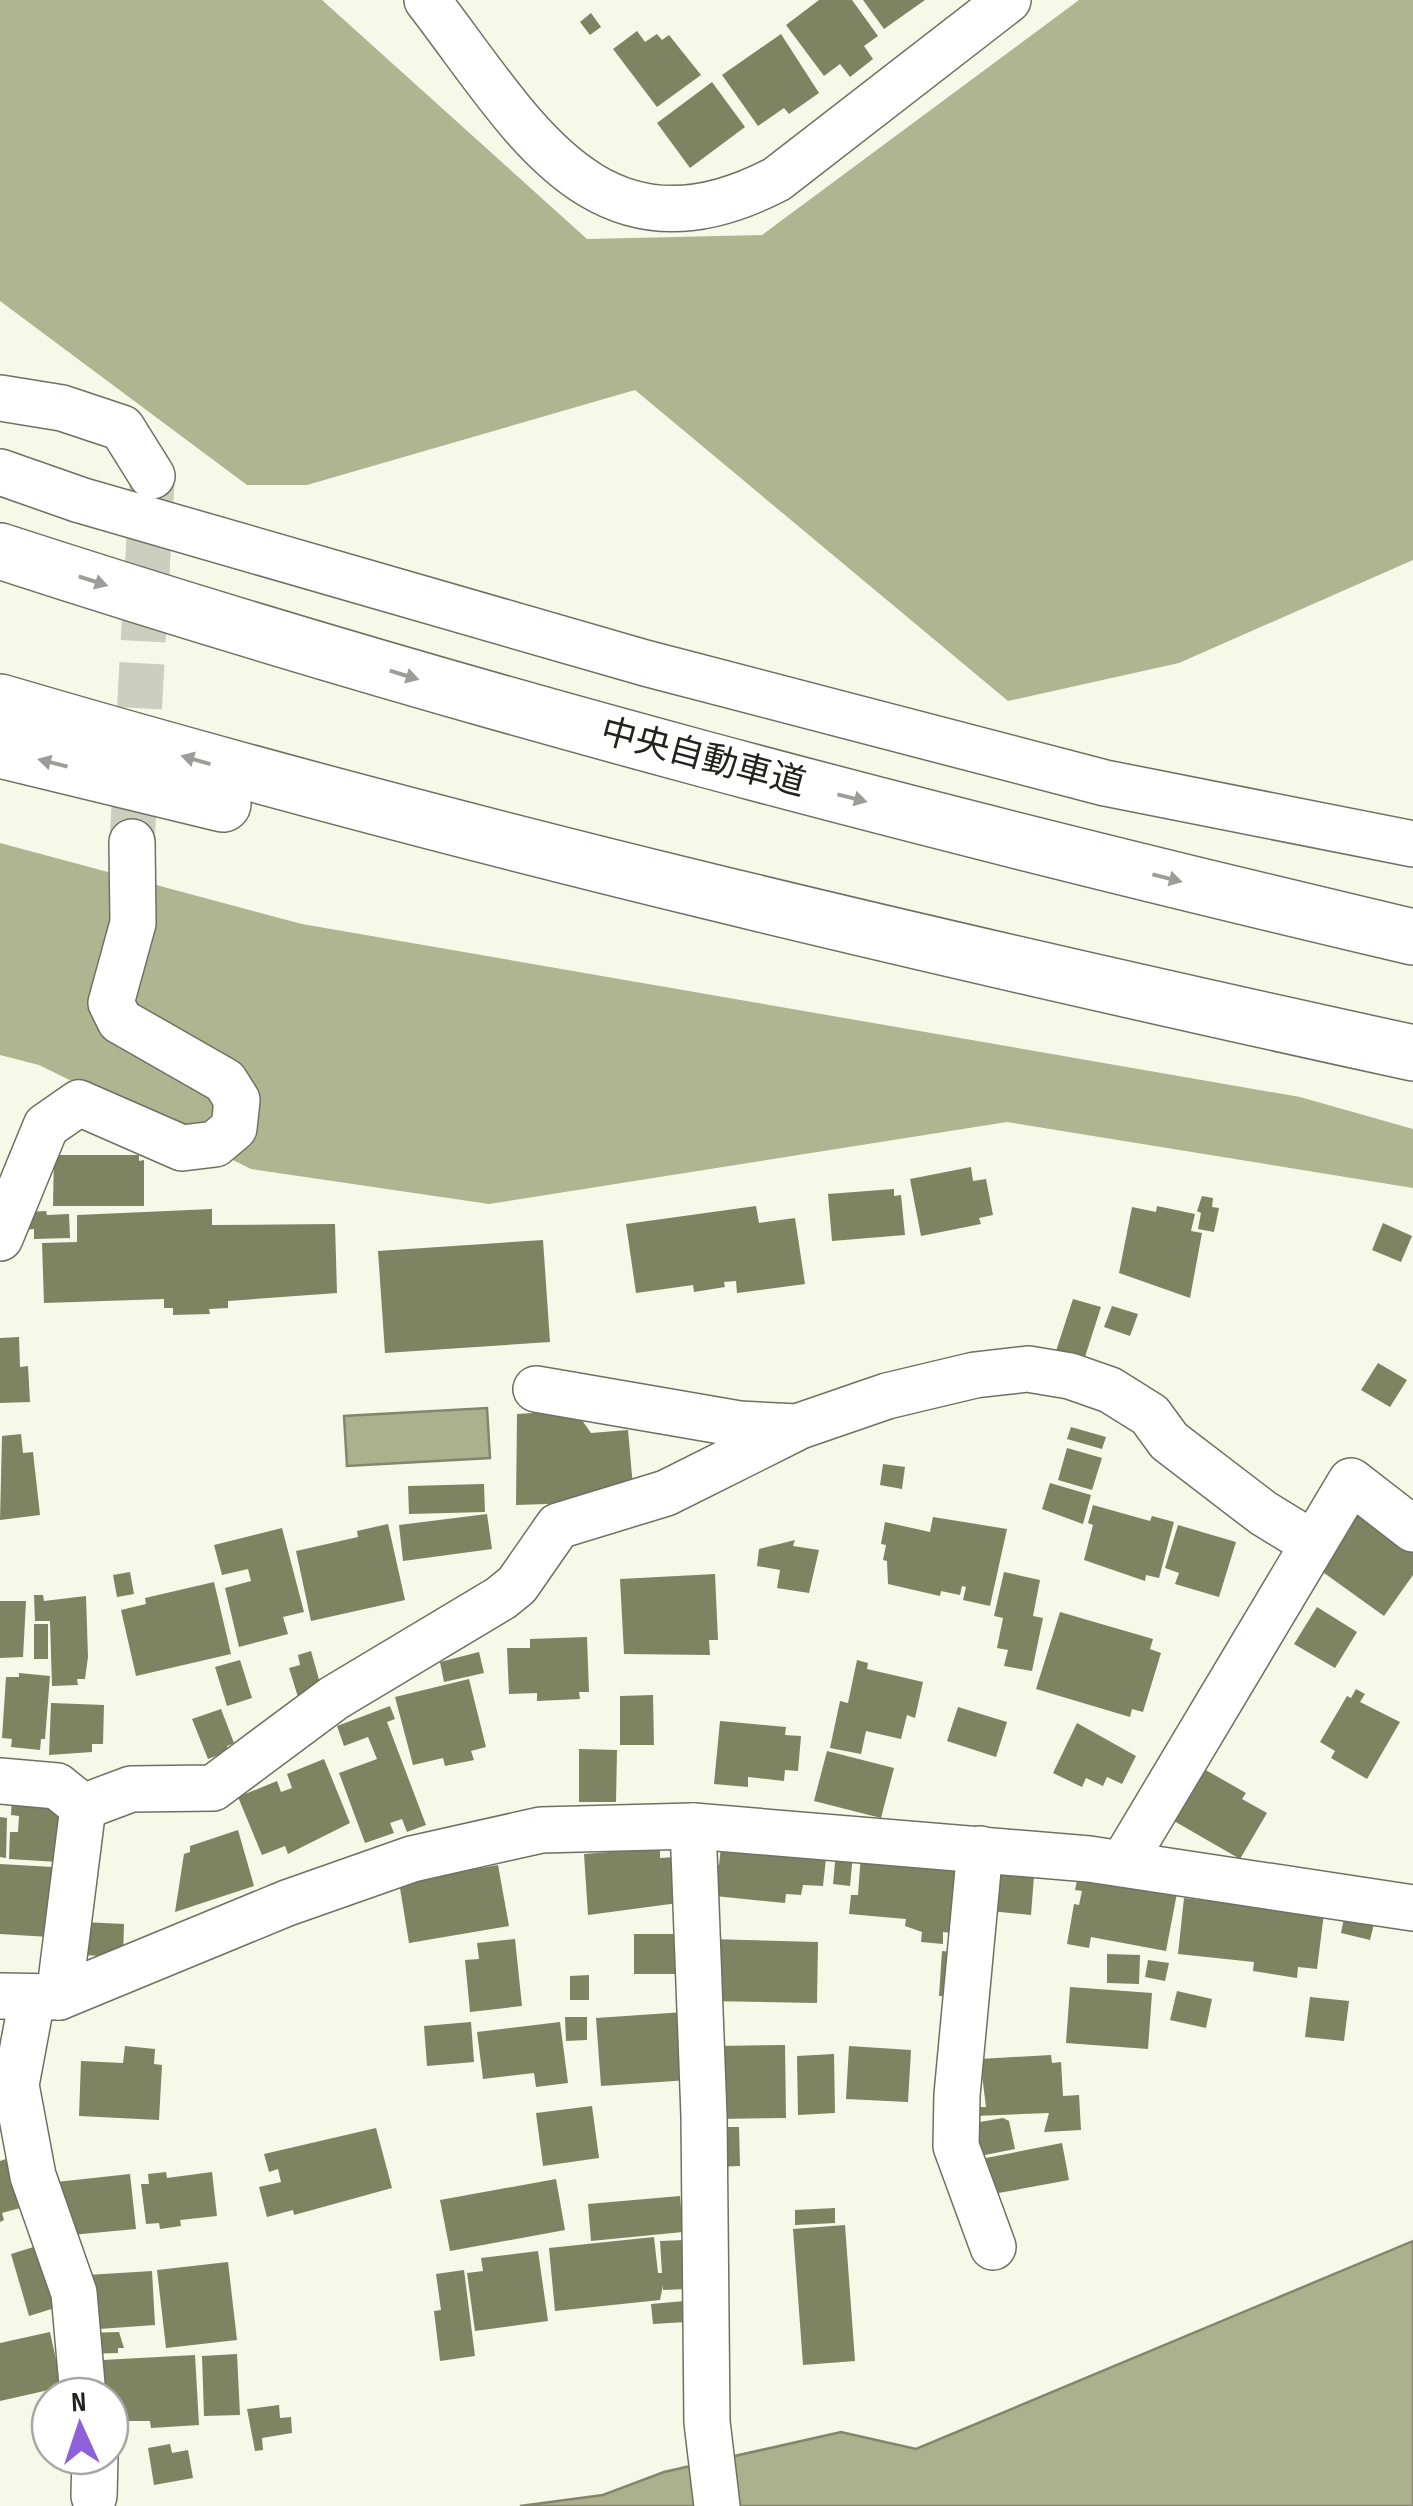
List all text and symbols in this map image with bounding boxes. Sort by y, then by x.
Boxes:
one-way arrow [78,574,108,589]
one-way arrow [389,668,420,683]
street label: 中央自動車道 [596,710,810,806]
one-way arrow [180,752,210,767]
one-way arrow [37,755,68,770]
one-way arrow [837,790,868,806]
one-way arrow [1152,871,1183,886]
north arrow [30,2376,130,2476]
text: N [70,2386,87,2419]

